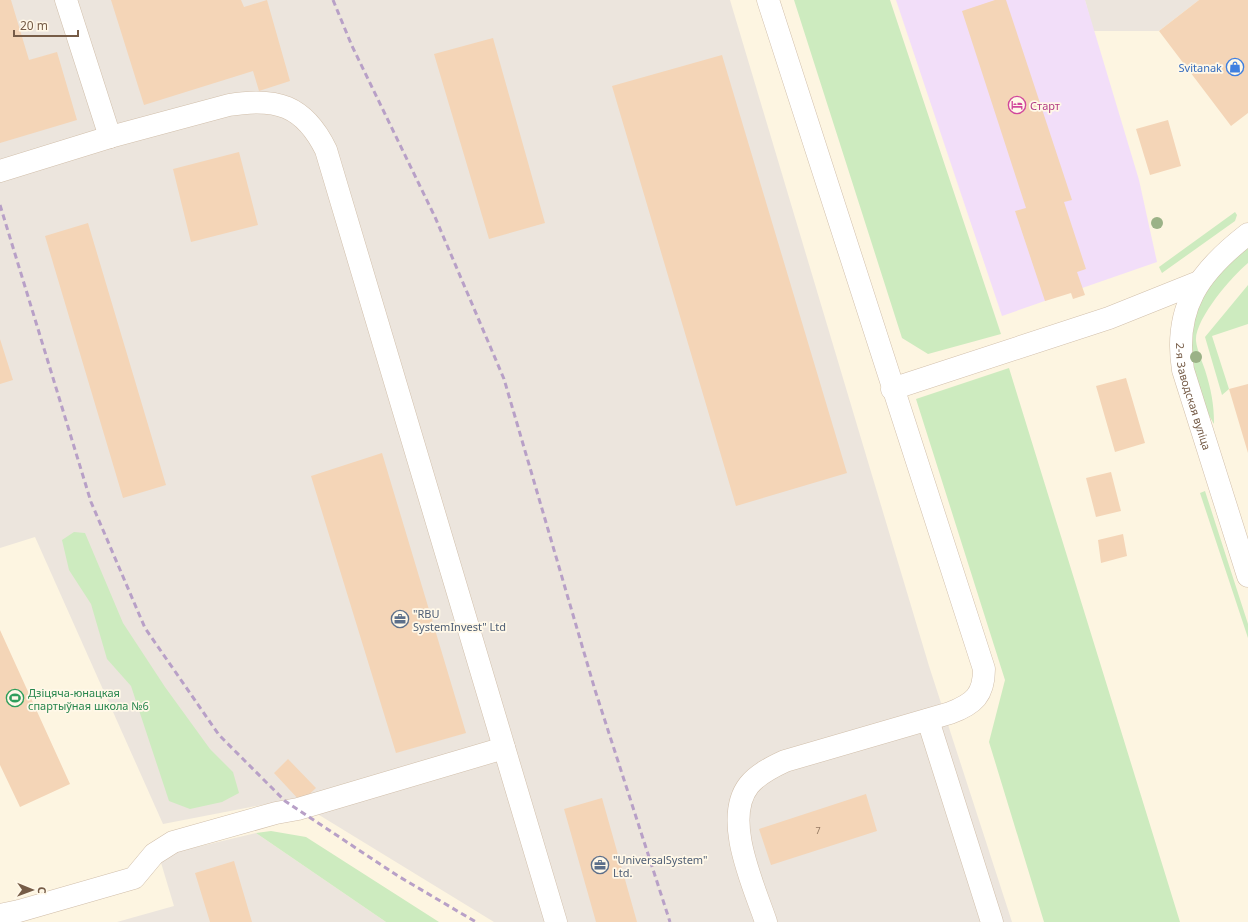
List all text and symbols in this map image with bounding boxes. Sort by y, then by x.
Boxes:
scale bar [14,12,78,38]
text: 20 m [20,17,48,34]
shop icon: Svitanak [1225,57,1245,77]
place label: Svitanak [1179,60,1222,75]
hotel icon: Старт [1007,95,1027,115]
place label: Старт [1030,98,1060,113]
street label: 2-я Заводская вуліца [1173,343,1215,452]
place label: "RBU SystemInvest" Ltd [413,606,506,634]
office icon: "RBU SystemInvest" Ltd [390,609,410,629]
place label: Дзіцяча-юнацкая спартыўная школа №6 [28,685,149,713]
sports icon: Дзіцяча-юнацкая спартыўная школа №6 [5,688,25,708]
house number: 7 [815,824,821,837]
place label: "UniversalSystem" Ltd. [613,852,708,880]
office icon: "UniversalSystem" Ltd. [590,855,610,875]
north arrow [12,870,52,910]
text: С [35,886,50,894]

